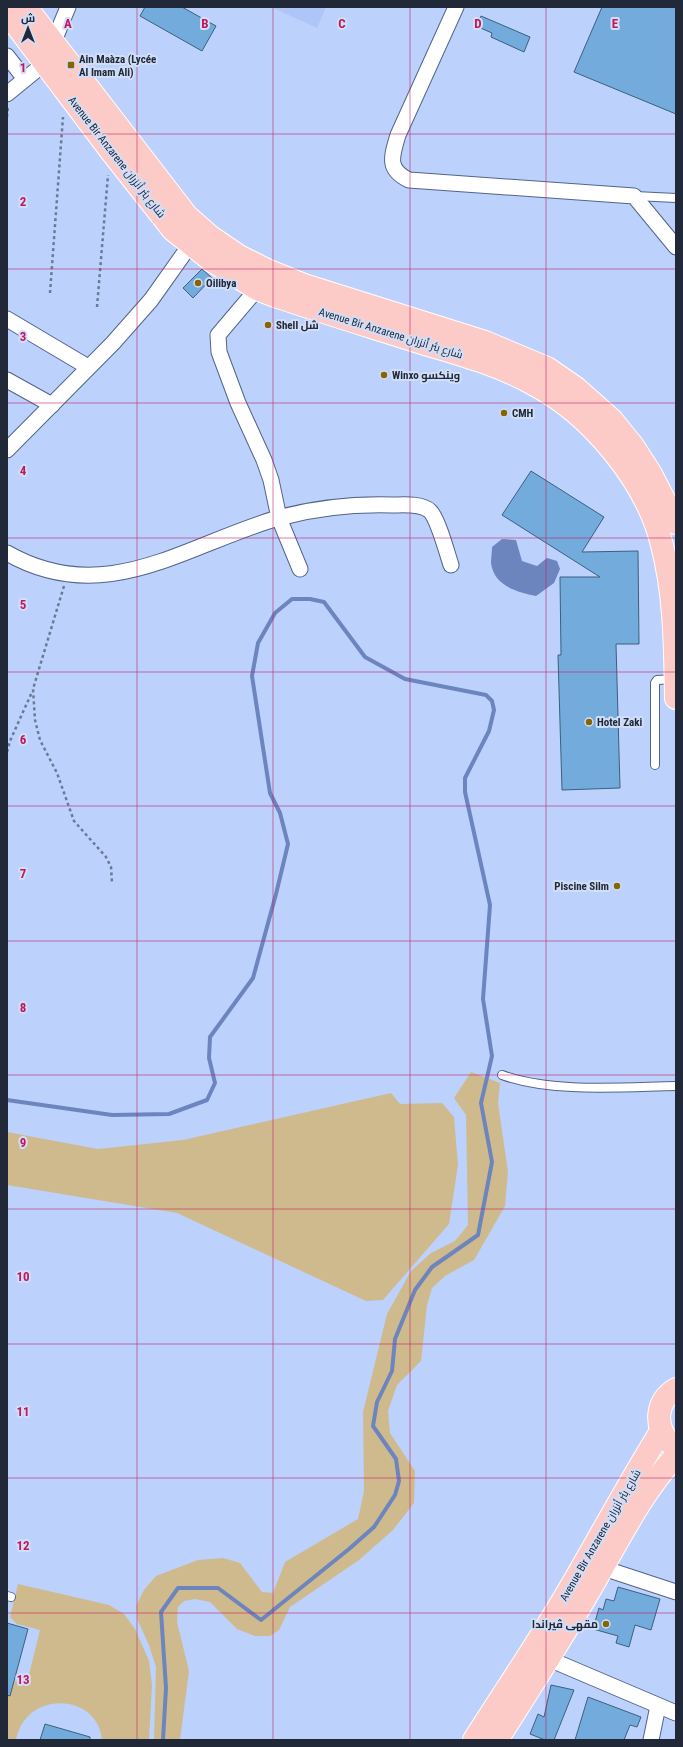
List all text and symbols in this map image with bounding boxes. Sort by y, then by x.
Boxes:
north arrow [8,8,48,48]
text: ش [21,12,35,25]
text: A [64,16,72,31]
text: B [201,16,209,31]
text: C [338,16,346,31]
text: D [474,16,482,31]
text: E [612,16,619,31]
place label: Ain Maàza (Lycée Al Imam Ali) [79,53,156,79]
text: 1 [20,60,26,75]
marker: Ain Maàza (Lycée Al Imam Ali) [66,60,76,70]
street label: Avenue Bir Anzarene شارع بئر أنزران [65,94,169,221]
text: 2 [20,194,27,209]
place label: Oilibya [206,277,236,290]
marker: Oilibya [193,278,203,288]
street label: Avenue Bir Anzarene شارع بئر أنزران [317,304,465,363]
place label: Shell شل [276,319,319,332]
marker: Shell شل [263,320,273,330]
text: 3 [20,329,26,344]
place label: Winxo وينكسو [392,369,460,383]
marker: Winxo وينكسو [379,370,389,380]
place label: CMH [512,407,534,420]
marker: CMH [499,408,509,418]
text: 4 [20,463,27,478]
text: 5 [20,597,27,612]
place label: Hotel Zaki [597,716,642,729]
marker: Hotel Zaki [584,717,594,727]
text: 6 [20,732,27,747]
text: 7 [20,866,27,881]
place label: Piscine Silm [554,880,609,893]
marker: Piscine Silm [612,881,622,891]
text: 8 [20,1000,26,1015]
text: 9 [20,1135,26,1150]
text: 10 [16,1269,30,1284]
text: 11 [16,1404,30,1419]
street label: Avenue Bir Anzarene شارع بئر أنزران [556,1467,644,1604]
text: 12 [16,1538,30,1553]
place label: مقهى ڤيراندا [532,1618,598,1632]
marker: مقهى ڤيراندا [601,1619,611,1629]
text: 13 [16,1672,30,1687]

